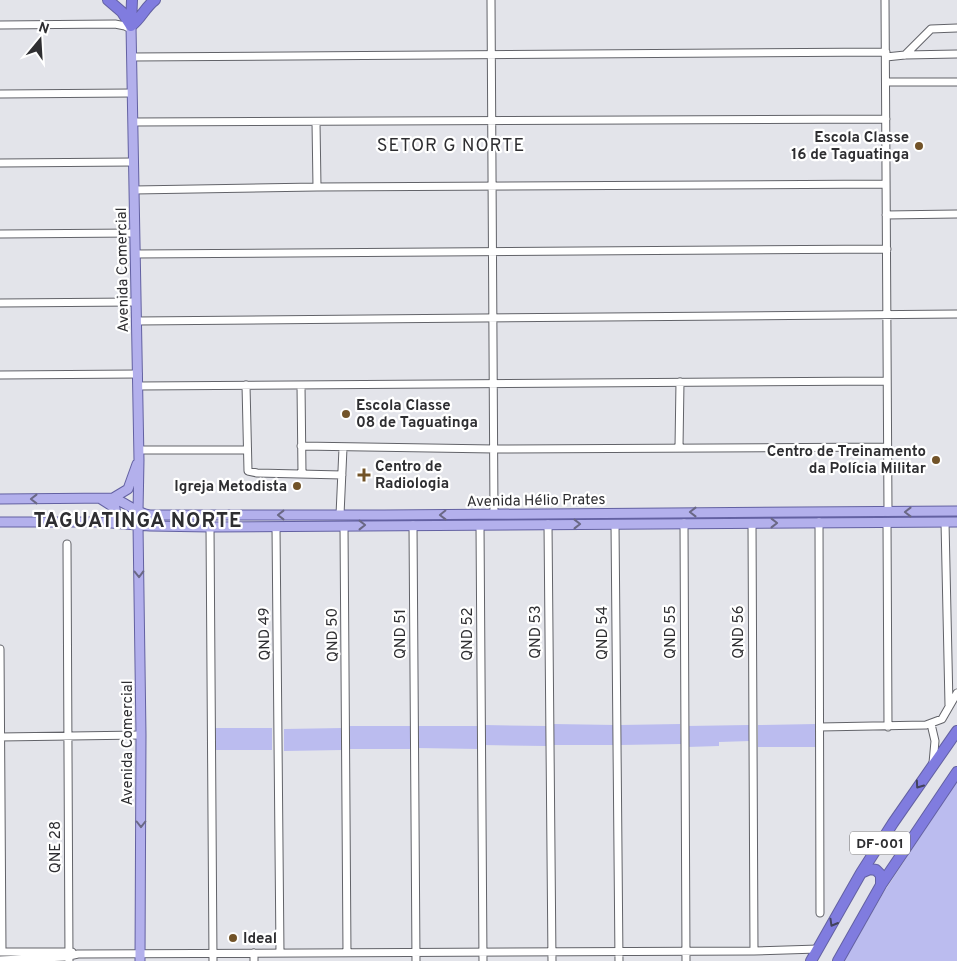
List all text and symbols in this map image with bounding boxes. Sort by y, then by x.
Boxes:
north arrow [15,15,65,65]
text: N [36,19,51,39]
place label: Escola Classe 16 de Taguatinga [791,129,909,165]
district label: SETOR G NORTE [377,135,525,158]
marker: Escola Classe 16 de Taguatinga [913,140,925,152]
street label: Avenida Comercial [113,207,134,333]
place label: Escola Classe 08 de Taguatinga [356,397,478,433]
marker: Escola Classe 08 de Taguatinga [340,408,352,420]
place label: Centro de Treinamento da Polícia Militar [767,443,927,479]
marker: Centro de Treinamento da Polícia Militar [930,454,942,466]
place label: Centro de Radiologia [375,458,449,494]
marker: Centro de Radiologia [357,468,371,482]
place label: Igreja Metodista [174,478,287,497]
marker: Igreja Metodista [291,480,303,492]
street label: Avenida Hélio Prates [467,491,606,512]
one-way arrow [30,494,38,504]
one-way arrow [904,506,912,517]
one-way arrow [689,507,697,517]
district label: TAGUATINGA NORTE [33,509,243,535]
one-way arrow [277,510,284,520]
one-way arrow [439,510,447,520]
one-way arrow [771,518,779,528]
one-way arrow [574,519,581,529]
one-way arrow [358,520,366,530]
one-way arrow [134,570,144,578]
street label: QND 53 [527,605,546,659]
street label: QND 55 [662,605,681,659]
street label: QND 56 [730,605,749,659]
street label: QND 54 [594,606,613,660]
street label: QND 49 [256,607,275,661]
street label: QND 52 [459,607,478,661]
street label: QND 50 [324,608,343,662]
street label: QND 51 [392,609,411,659]
street label: Avenida Comercial [119,680,138,806]
one-way arrow [916,779,925,789]
one-way arrow [136,820,146,828]
street label: QNE 28 [47,821,66,873]
road number: DF-001 [850,831,910,854]
one-way arrow [829,917,839,926]
place label: Ideal [243,930,277,949]
marker: Ideal [227,932,239,944]

